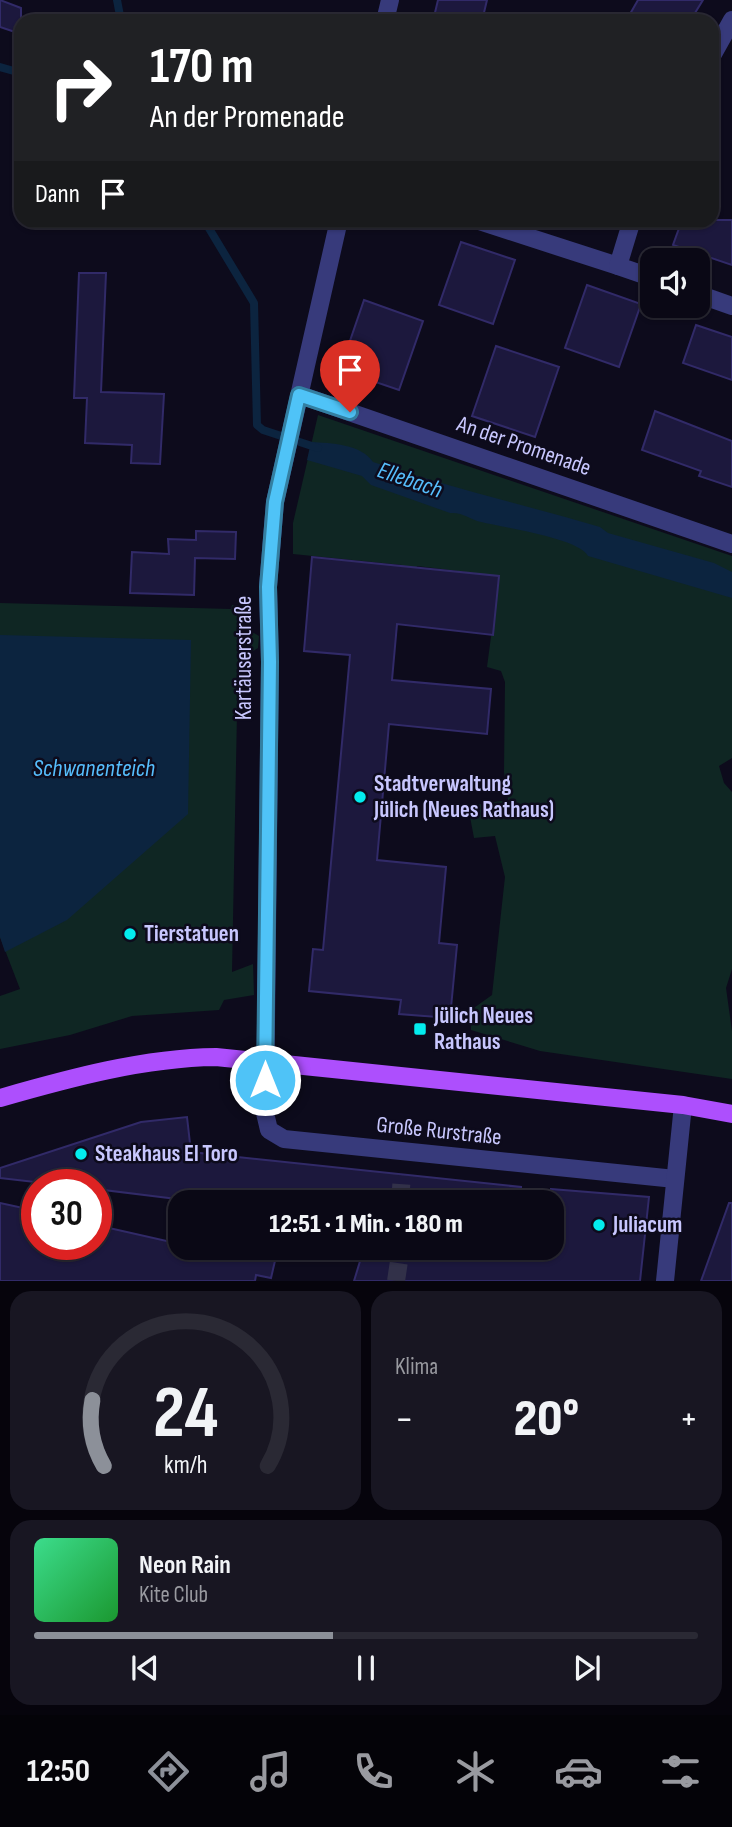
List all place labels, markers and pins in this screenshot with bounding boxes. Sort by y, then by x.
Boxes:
pin [320,340,380,412]
place label: Stadtverwaltung Jülich (Neues Rathaus) [373,770,554,824]
marker: Stadtverwaltung Jülich (Neues Rathaus) [352,789,368,805]
place label: Tierstatuen [144,920,239,948]
marker: Tierstatuen [122,926,138,942]
place label: Jülich Neues Rathaus [433,1002,533,1056]
marker: Jülich Neues Rathaus [412,1021,428,1037]
place label: Steakhaus El Toro [95,1140,238,1168]
marker: Steakhaus El Toro [73,1146,89,1162]
place label: Juliacum [612,1211,682,1239]
marker: Juliacum [591,1217,607,1233]

